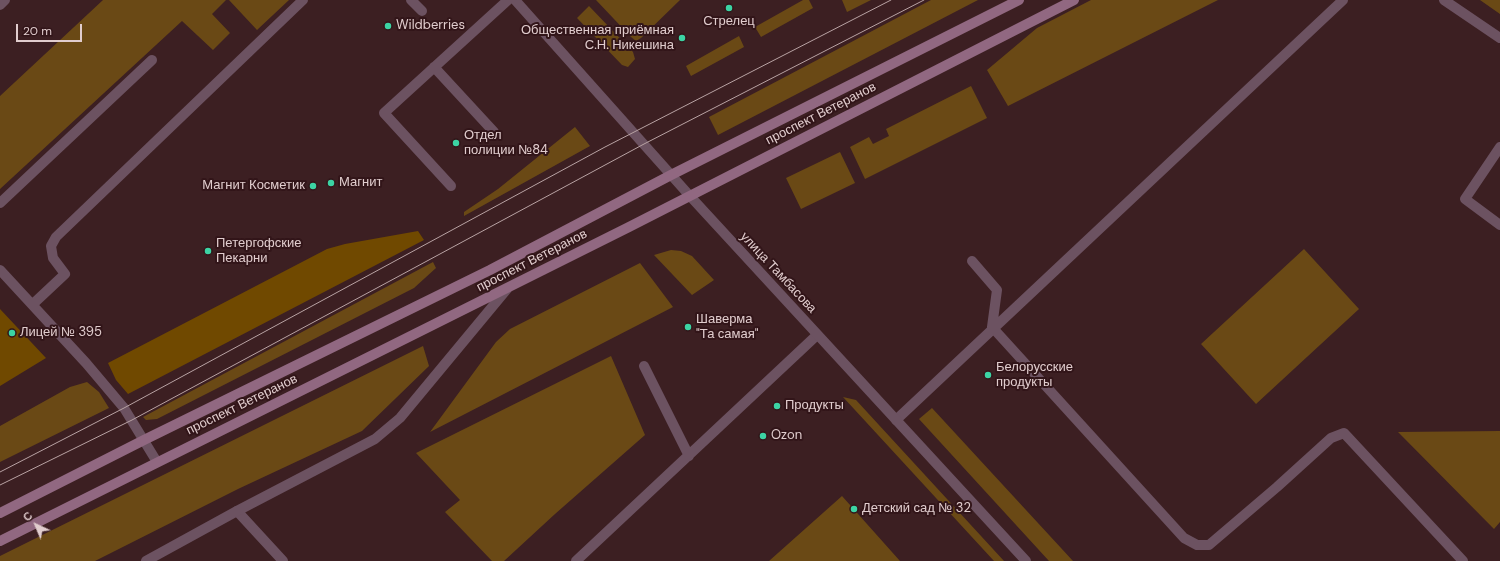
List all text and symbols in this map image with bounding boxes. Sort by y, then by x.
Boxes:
marker: Стрелец [724,3,734,13]
place label: Стрелец [703,14,755,30]
scale bar [18,16,84,42]
place label: Wildberries [396,18,465,34]
marker: Wildberries [383,21,393,31]
text: 20 m [23,23,52,39]
place label: Общественная приёмная С.Н. Никешина [521,23,674,54]
marker: Общественная приёмная С.Н. Никешина [677,33,687,43]
street label: проспект Ветеранов [763,79,879,149]
place label: Отдел полиции №84 [464,128,548,159]
marker: Отдел полиции №84 [451,138,461,148]
place label: Магнит [339,175,382,191]
place label: Магнит Косметик [202,178,305,194]
marker: Магнит [326,178,336,188]
marker: Магнит Косметик [308,181,318,191]
street label: проспект Ветеранов [474,226,590,296]
street label: улица Тамбасова [737,229,819,317]
place label: Петергофские Пекарни [216,236,301,267]
marker: Петергофские Пекарни [203,246,213,256]
place label: Шаверма "Та самая" [696,312,759,343]
marker: Шаверма "Та самая" [683,322,693,332]
place label: Лицей № 395 [20,325,102,341]
marker: Лицей № 395 [7,328,17,338]
place label: Белорусские продукты [996,360,1073,391]
marker: Белорусские продукты [983,370,993,380]
street label: проспект Ветеранов [184,371,300,439]
place label: Продукты [785,398,844,414]
marker: Продукты [772,401,782,411]
place label: Ozon [771,428,802,444]
marker: Ozon [758,431,768,441]
place label: Детский сад № 32 [862,501,971,517]
marker: Детский сад № 32 [849,504,859,514]
north arrow [16,505,56,545]
text: С [20,509,35,524]

